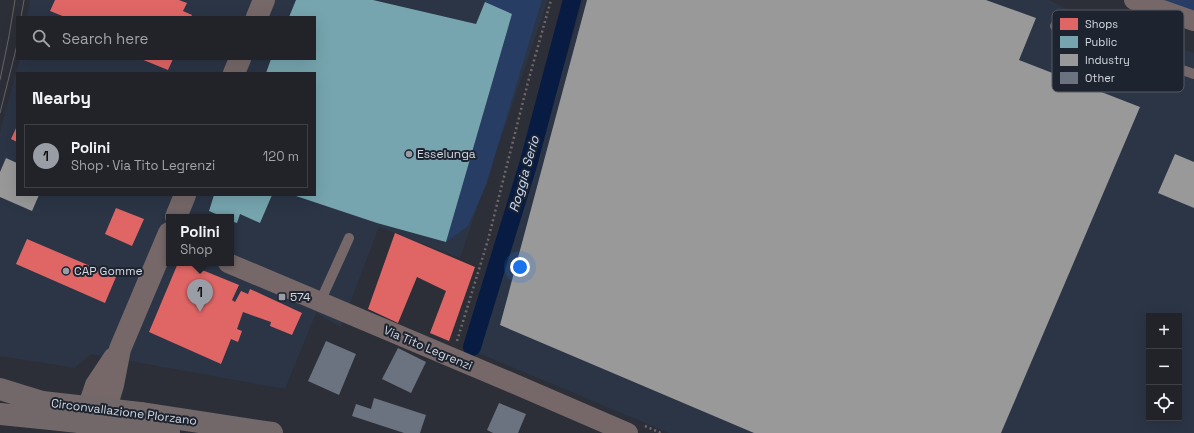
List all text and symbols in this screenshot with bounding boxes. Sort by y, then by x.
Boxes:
legend [1052,10,1184,92]
search box [16,16,316,60]
text: Shops [1085,17,1118,31]
icon: search [30,27,52,49]
text: Search here [62,29,148,48]
text: Public [1085,35,1117,49]
text: Industry [1085,53,1130,67]
text: Other [1085,71,1115,85]
text: Nearby [32,87,91,109]
water label: Roggia Serio [505,133,543,214]
text: Polini [71,138,110,157]
place label: Esselunga [417,146,476,162]
text: 1 [43,148,49,165]
text: 120 m [263,148,299,165]
marker: Esselunga [404,149,414,159]
text: Shop · Via Tito Legrenzi [71,157,215,174]
popup [166,214,234,266]
text: Polini [180,222,220,241]
text: Shop [180,241,213,258]
your location [510,257,530,277]
place label: CAP Gomme [74,263,143,279]
marker: CAP Gomme [61,266,71,276]
pin: 1 [187,279,213,312]
place label: 574 [290,289,311,305]
marker: 574 [277,292,287,302]
map controls [1146,313,1182,421]
button: + [1146,313,1182,349]
street label: Via Tito Legrenzi [381,322,475,374]
button: − [1146,349,1182,385]
button: locate [1146,385,1182,421]
street label: Circonvallazione Plorzano [50,395,198,429]

